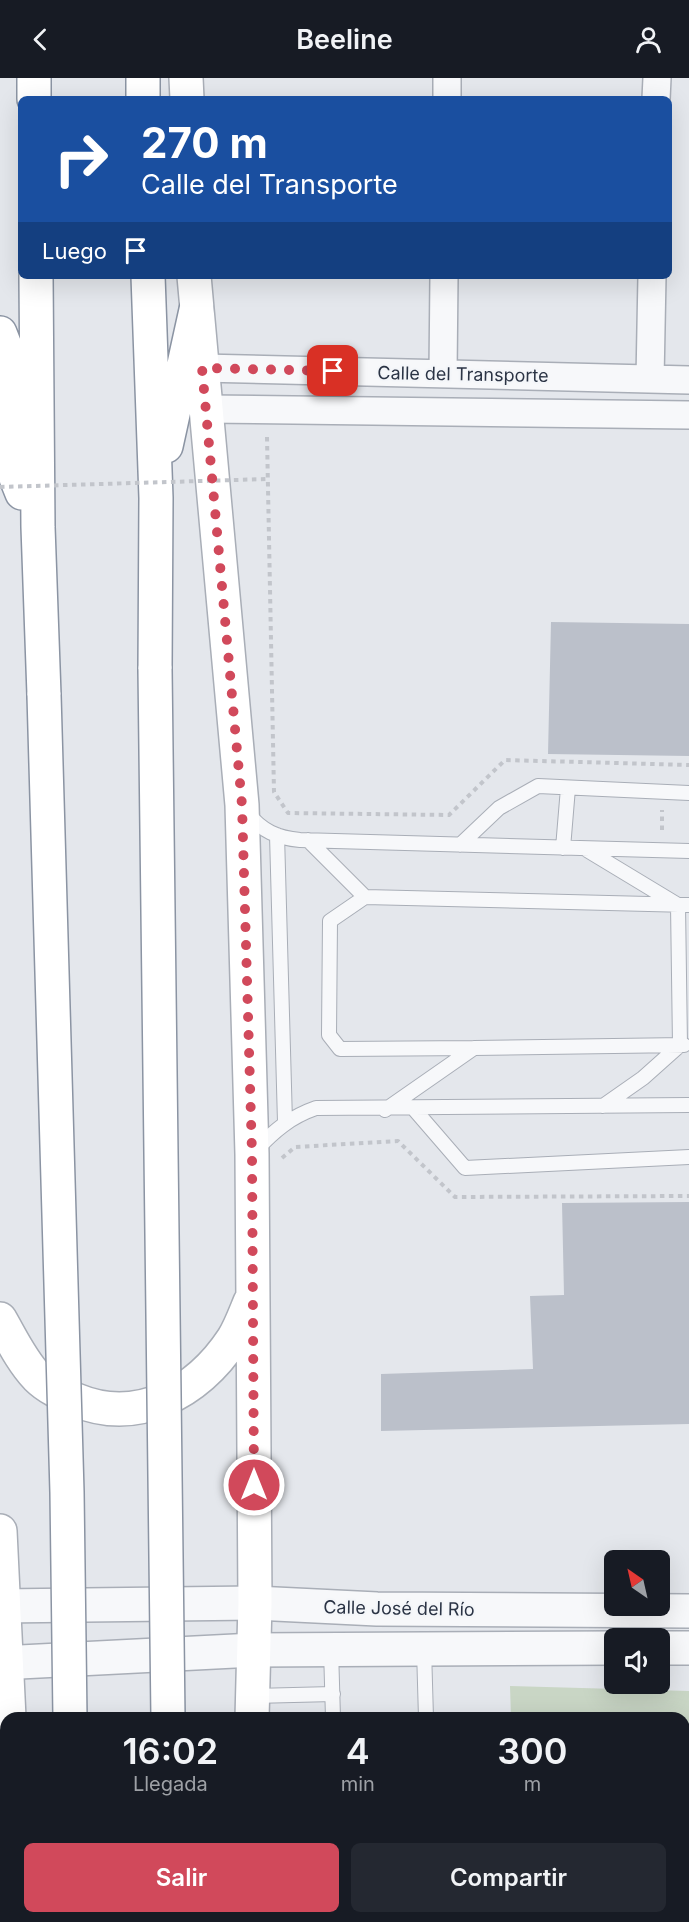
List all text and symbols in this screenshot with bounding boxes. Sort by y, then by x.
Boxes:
icon: back [24,23,57,56]
text: Beeline [296,23,393,56]
icon: person [632,23,665,56]
text: 270 m [141,117,268,168]
icon: right [42,120,120,198]
text: Calle del Transporte [141,168,398,201]
icon: arrive [119,234,152,267]
text: Luego [42,238,107,264]
pin [307,345,358,396]
icon: arrive [316,354,349,387]
street label: Calle del Transporte [377,362,549,386]
position arrow [222,1453,286,1517]
north arrow [604,1550,670,1616]
map controls [604,1550,670,1694]
street label: Calle José del Río [323,1596,475,1620]
button: sound [604,1628,670,1694]
text: 16:02 [122,1729,218,1773]
text: 4 [346,1729,370,1773]
text: 300 [497,1729,568,1773]
text: Llegada [133,1772,208,1796]
text: min [341,1772,375,1796]
text: m [524,1772,541,1796]
button: Salir [24,1843,339,1912]
button: Compartir [351,1843,666,1912]

